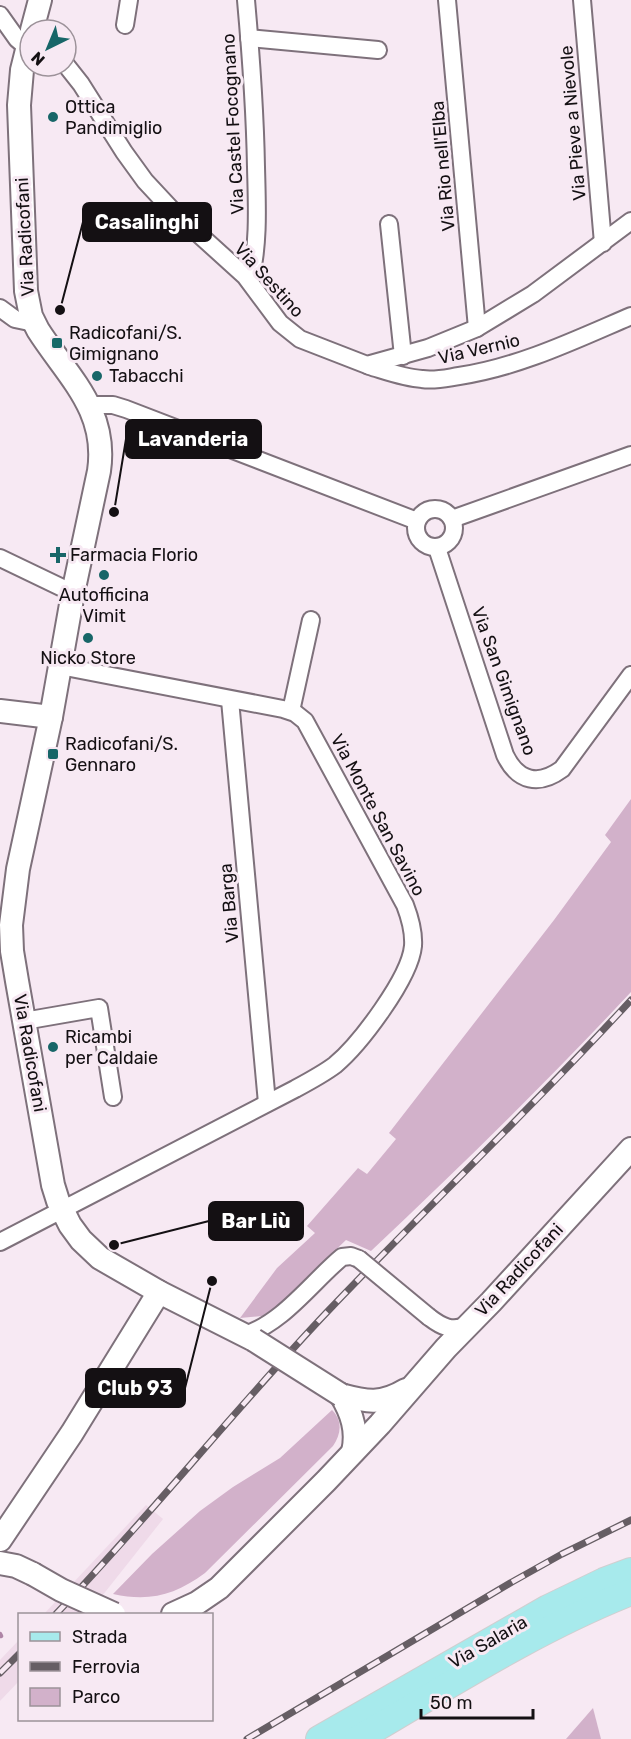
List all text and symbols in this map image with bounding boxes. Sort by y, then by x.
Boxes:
north arrow [18,18,78,78]
street label: Via Castel Focognano [217,33,249,215]
street label: Via Pieve a Nievole [555,45,591,201]
text: N [27,48,49,69]
place label: Ottica Pandimiglio [65,96,162,139]
street label: Via Rio nell'Elba [426,100,460,232]
marker: Ottica Pandimiglio [46,110,60,124]
street label: Via Radicofani [11,177,39,297]
callout: Casalinghi [83,203,211,241]
text: Casalinghi [95,210,199,234]
street label: Via Sestino [230,238,308,322]
place label: Radicofani/S. Gimignano [69,322,182,365]
street label: Via Vernio [436,329,522,369]
marker: Radicofani/S. Gimignano [50,336,64,350]
place label: Tabacchi [109,365,184,387]
marker: Tabacchi [90,369,104,383]
callout: Lavanderia [126,420,261,458]
text: Lavanderia [138,427,248,451]
place label: Farmacia Florio [70,544,198,566]
marker: Farmacia Florio [51,548,65,562]
marker: Autofficina Vimit [97,568,111,582]
place label: Autofficina Vimit [59,584,149,627]
street label: Via San Gimignano [467,604,541,758]
marker: Nicko Store [81,631,95,645]
place label: Nicko Store [40,647,136,669]
street label: Via Monte San Savino [326,730,430,900]
place label: Radicofani/S. Gennaro [65,733,178,776]
marker: Radicofani/S. Gennaro [46,747,60,761]
street label: Via Barga [215,862,243,944]
street label: Via Radicofani [9,992,51,1114]
place label: Ricambi per Caldaie [65,1026,158,1069]
marker: Ricambi per Caldaie [46,1040,60,1054]
callout: Bar Liù [209,1202,303,1240]
text: Bar Liù [221,1209,291,1233]
street label: Via Radicofani [470,1219,568,1321]
callout: Club 93 [86,1369,185,1407]
text: Club 93 [97,1376,173,1400]
street label: Via Salaria [445,1611,531,1673]
legend [18,1613,213,1721]
text: Strada [72,1626,128,1648]
text: Ferrovia [72,1656,140,1678]
scale bar [421,1682,534,1720]
text: Parco [72,1686,120,1708]
text: 50 m [430,1692,473,1714]

